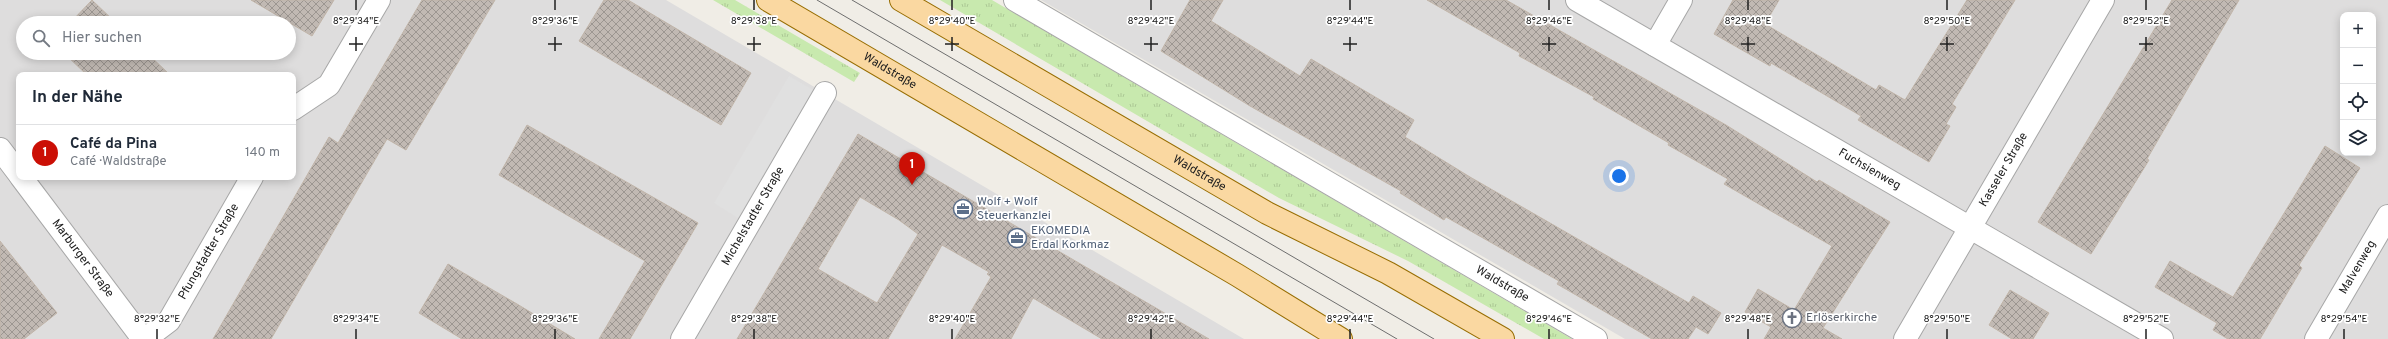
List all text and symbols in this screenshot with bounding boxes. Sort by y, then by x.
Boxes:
map controls [2340,12,2376,156]
button: + [2340,12,2376,48]
text: 8°29'34"E [333,15,379,28]
text: 8°29'36"E [532,15,578,28]
text: 8°29'38"E [731,15,777,28]
text: 8°29'40"E [928,15,976,28]
text: 8°29'42"E [1128,15,1174,28]
text: 8°29'44"E [1327,15,1373,28]
text: 8°29'46"E [1526,15,1572,28]
text: 8°29'48"E [1725,15,1771,28]
text: 8°29'50"E [1923,15,1971,28]
text: 8°29'52"E [2123,15,2169,28]
search box [16,16,296,60]
icon: search [30,27,52,49]
text: Hier suchen [62,29,142,48]
button: − [2340,48,2376,84]
street label: Waldstraße [860,49,919,93]
button: locate [2340,84,2376,120]
text: In der Nähe [32,87,123,109]
button: layers [2340,120,2376,156]
street label: Kasseler Straße [1976,129,2032,210]
text: Café da Pina [70,135,157,154]
text: 1 [42,145,48,161]
text: 140 m [245,145,280,161]
street label: Fuchsienweg [1835,145,1904,194]
pin: 1 [899,152,925,185]
street label: Waldstraße [1169,152,1229,195]
text: Café · Waldstraße [70,154,166,170]
street label: Michelstadter Straße [718,164,788,269]
your location [1609,166,1629,186]
place label: Wolf + Wolf Steuerkanzlei [977,194,1051,224]
office icon: Wolf + Wolf Steuerkanzlei [952,198,974,220]
street label: Pfungstadter Straße [175,201,243,303]
street label: Marburger Straße [48,216,117,301]
place label: EKOMEDIA Erdal Korkmaz [1031,223,1109,253]
office icon: EKOMEDIA Erdal Korkmaz [1006,227,1028,249]
street label: Malvenweg [2336,237,2380,297]
street label: Waldstraße [1472,262,1532,306]
church icon: Erlöserkirche [1781,307,1803,329]
place label: Erlöserkirche [1806,310,1877,326]
text: 8°29'32"E [134,313,180,326]
text: 8°29'34"E [333,313,379,326]
text: 8°29'36"E [532,313,578,326]
text: 8°29'38"E [731,313,777,326]
text: 8°29'40"E [928,313,976,326]
text: 8°29'42"E [1128,313,1174,326]
text: 8°29'44"E [1327,313,1373,326]
text: 8°29'46"E [1526,313,1572,326]
text: 8°29'48"E [1725,313,1771,326]
text: 8°29'50"E [1923,313,1971,326]
text: 8°29'52"E [2123,313,2169,326]
text: 8°29'54"E [2320,313,2368,326]

